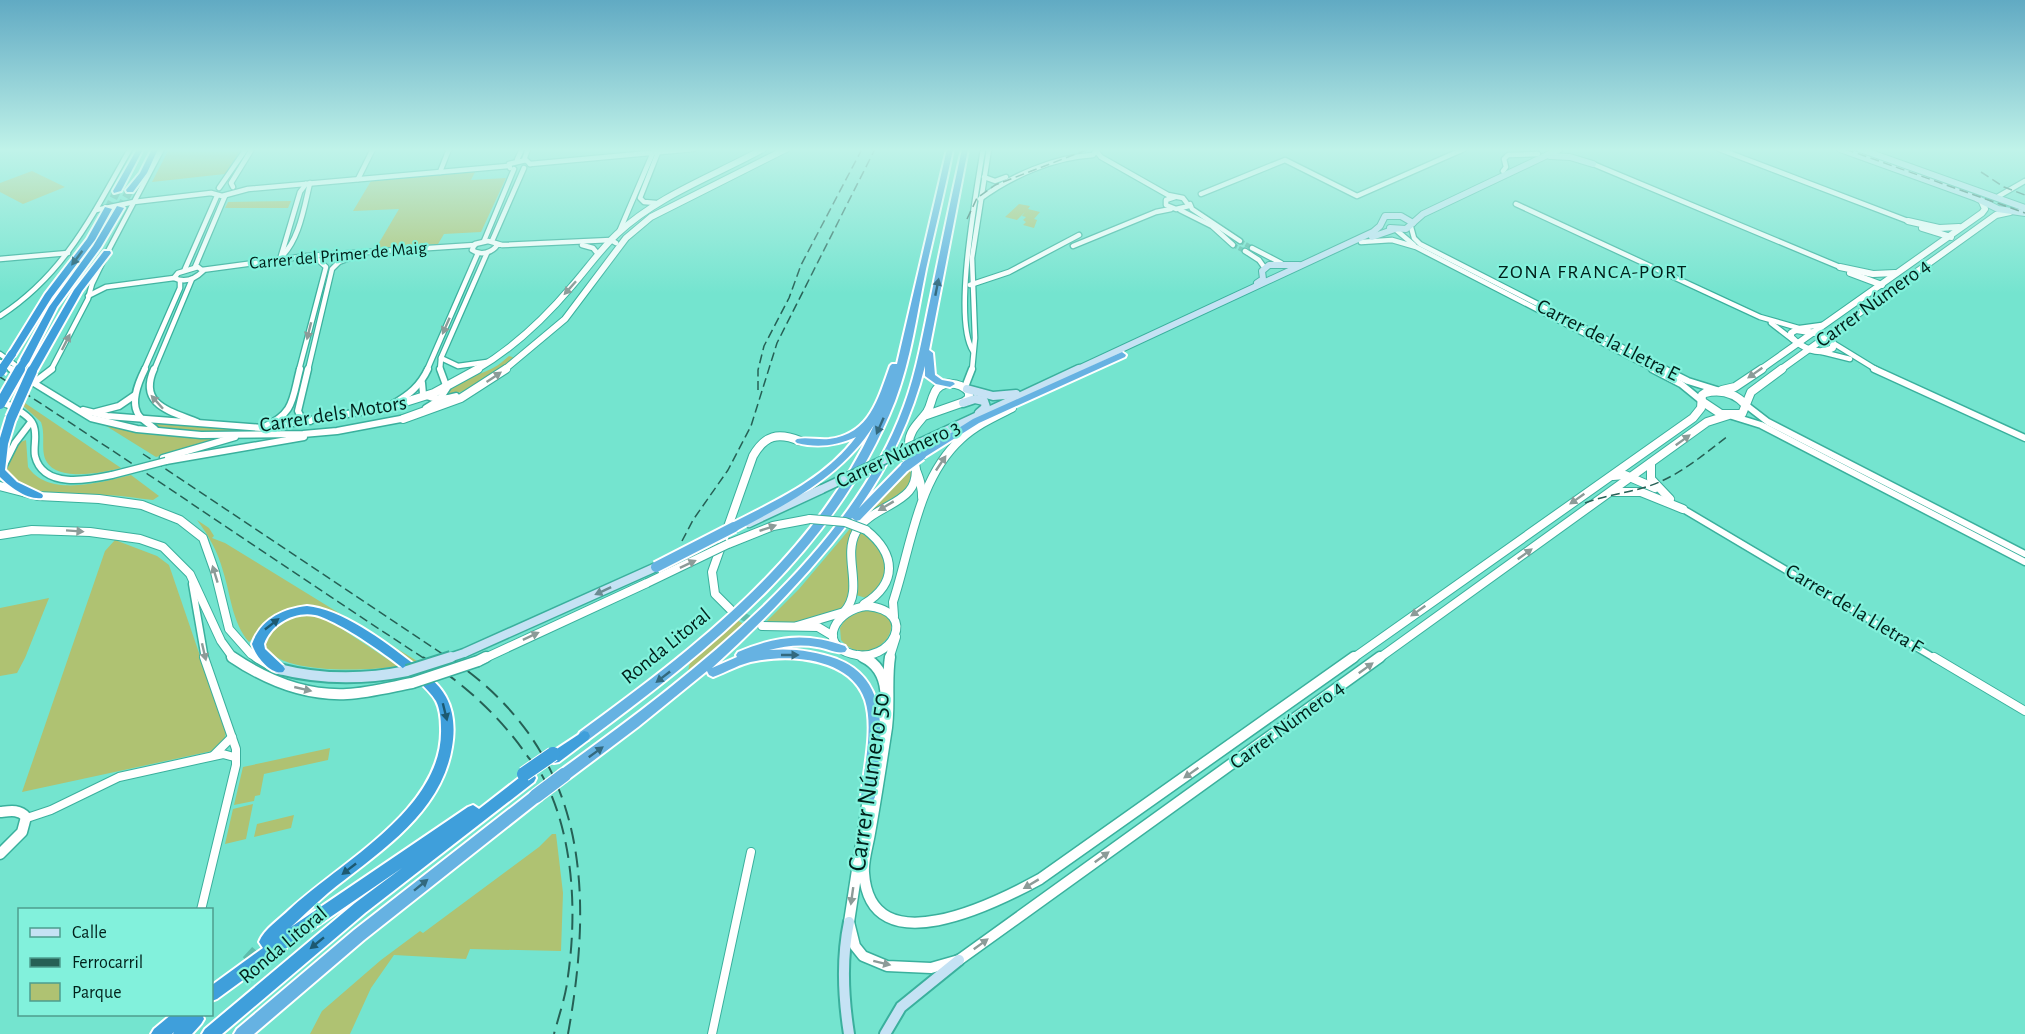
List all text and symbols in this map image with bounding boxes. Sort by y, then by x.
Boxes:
street label: Carrer del Primer de Maig [249,239,428,273]
one-way arrow [71,250,83,266]
street label: Carrer Número 4 [1812,255,1934,351]
district label: ZONA FRANCA-PORT [1498,262,1688,282]
one-way arrow [933,278,942,297]
one-way arrow [563,281,577,296]
street label: Carrer de la Lletra E [1534,295,1682,385]
one-way arrow [441,318,451,336]
one-way arrow [304,322,314,340]
one-way arrow [61,333,71,350]
one-way arrow [1747,367,1763,378]
one-way arrow [486,372,502,383]
street label: Carrer dels Motors [258,392,408,436]
one-way arrow [150,394,164,409]
street label: Carrer Número 3 [833,416,963,492]
one-way arrow [875,417,885,435]
one-way arrow [1674,434,1690,446]
one-way arrow [935,455,947,471]
one-way arrow [1570,492,1585,504]
one-way arrow [877,501,894,511]
one-way arrow [759,522,777,532]
one-way arrow [66,526,85,536]
one-way arrow [1516,548,1532,560]
one-way arrow [679,559,696,568]
street label: Carrer de la Lletra F [1782,560,1927,658]
one-way arrow [210,565,219,583]
one-way arrow [594,587,611,596]
street label: Ronda Litoral [618,604,714,688]
one-way arrow [1411,605,1427,617]
one-way arrow [264,618,280,631]
one-way arrow [522,631,540,641]
one-way arrow [200,643,209,662]
one-way arrow [780,650,799,660]
one-way arrow [1359,662,1374,674]
one-way arrow [655,671,670,683]
street label: Carrer Número 4 [1226,677,1348,773]
one-way arrow [294,685,313,694]
street label: Carrer Número 50 [844,691,894,873]
one-way arrow [440,702,450,721]
one-way arrow [588,746,604,758]
one-way arrow [1183,766,1198,778]
one-way arrow [1094,852,1109,864]
one-way arrow [342,862,357,874]
one-way arrow [413,879,429,892]
one-way arrow [1022,879,1039,889]
one-way arrow [848,887,857,906]
street label: Ronda Litoral [235,902,331,988]
legend [18,908,213,1016]
text: Calle [72,924,107,942]
one-way arrow [310,936,325,949]
one-way arrow [973,938,989,950]
text: Ferrocarril [72,954,143,972]
one-way arrow [873,959,891,969]
text: Parque [72,984,121,1002]

